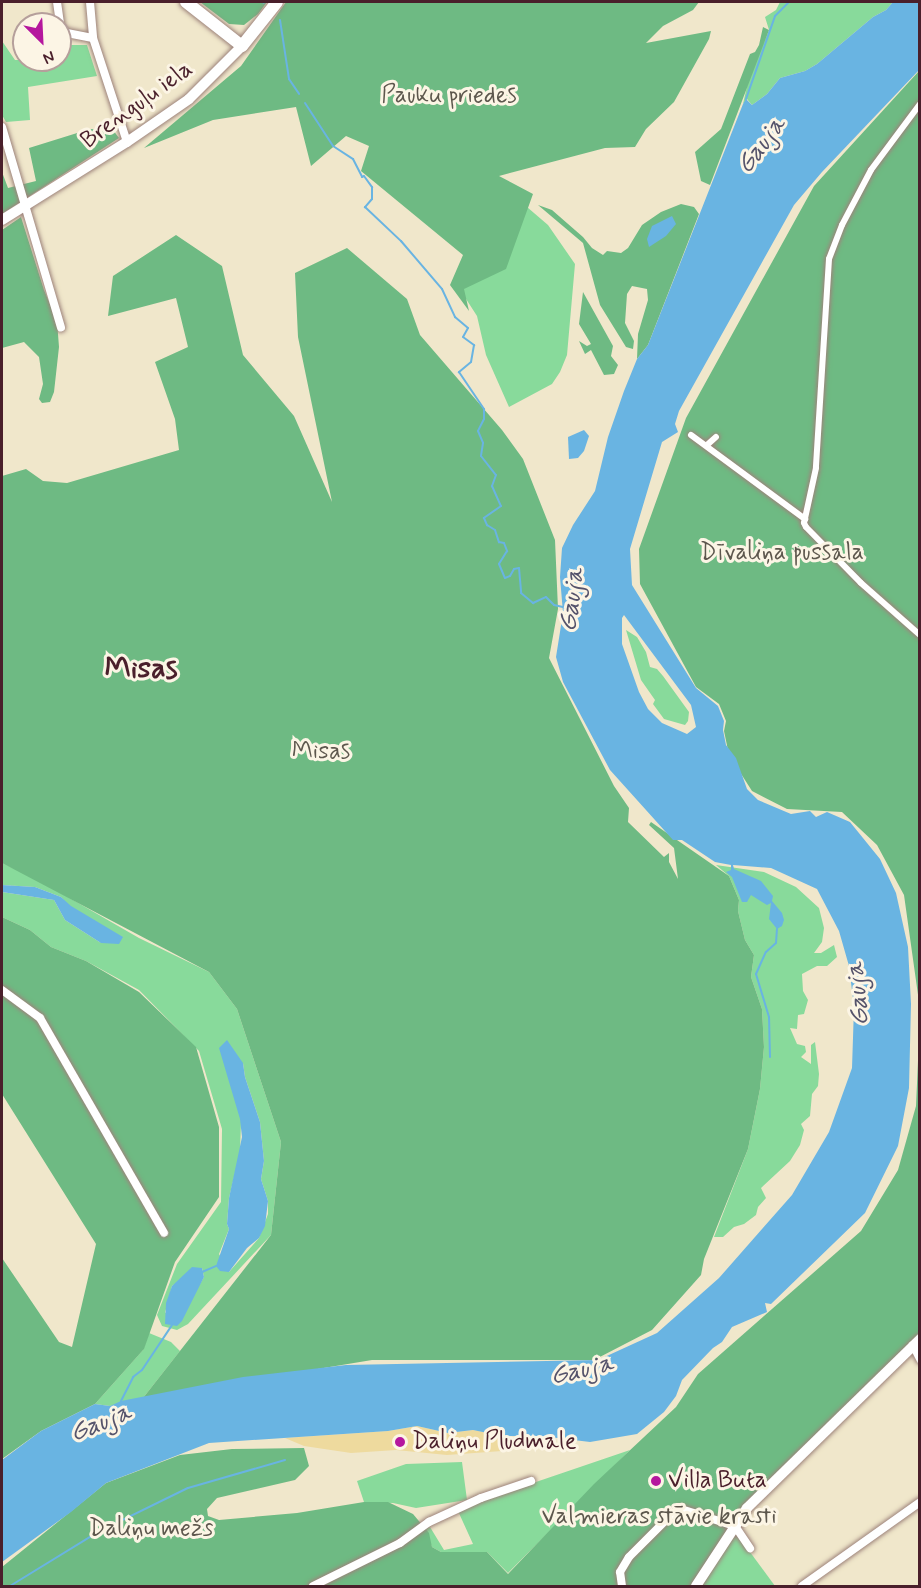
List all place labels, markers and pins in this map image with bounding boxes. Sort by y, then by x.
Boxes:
place label: Daliņu Pludmale [412,1428,576,1456]
marker: Daliņu Pludmale [393,1435,407,1449]
place label: Villa Buta [668,1467,764,1495]
marker: Villa Buta [649,1474,663,1488]

